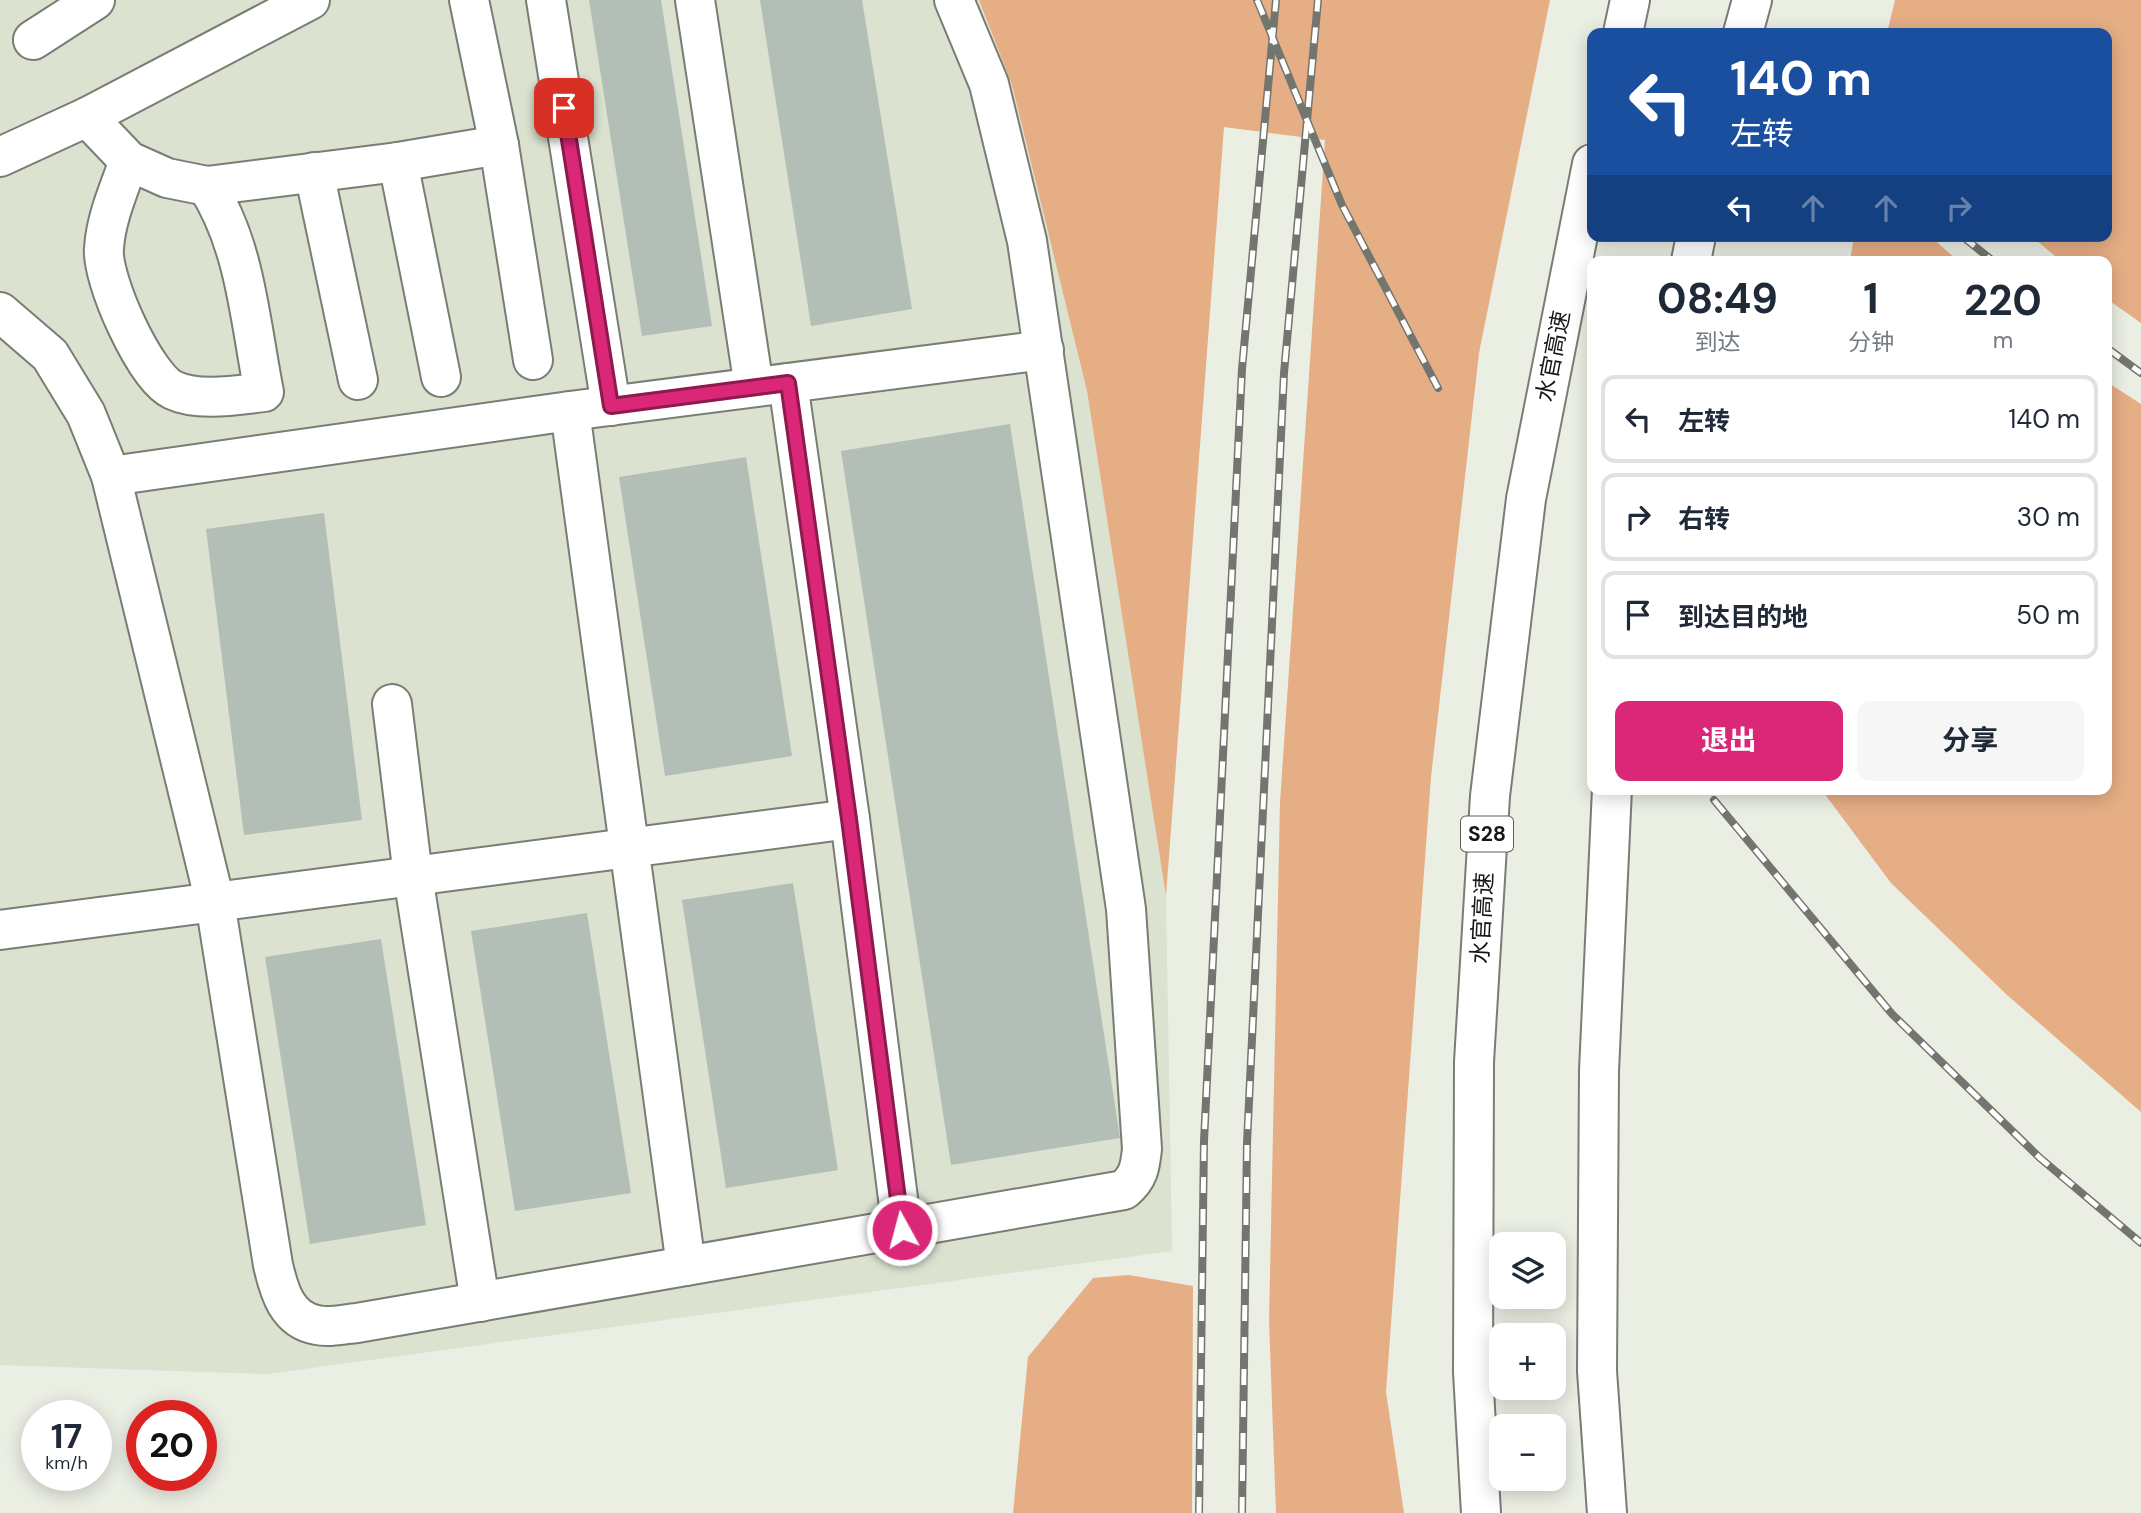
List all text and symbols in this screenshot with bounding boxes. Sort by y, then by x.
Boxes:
text: 140 m [1730,46,1872,110]
icon: left [1615,56,1706,147]
pin [534,78,594,138]
icon: arrive [545,89,583,127]
text: 左转 [1730,113,1794,155]
icon: left [1721,189,1759,227]
icon: ahead [1794,189,1832,227]
icon: ahead [1867,189,1905,227]
icon: right [1940,189,1978,227]
text: 08:49 [1657,271,1778,326]
text: 1 [1863,271,1879,326]
text: 220 [1964,273,2042,328]
street label: 水官高速 [1529,308,1577,404]
text: m [1993,325,2013,355]
text: 到达 [1694,327,1740,357]
text: 分钟 [1848,327,1894,357]
icon: left [1619,400,1657,438]
text: 140 m [2008,402,2080,436]
text: 左转 [1678,404,1730,438]
icon: right [1619,498,1657,536]
text: 30 m [2017,500,2080,534]
text: 右转 [1678,502,1730,536]
icon: arrive [1619,596,1657,634]
text: 50 m [2016,598,2080,632]
text: 到达目的地 [1678,600,1808,634]
button: 退出 [1615,701,1843,781]
button: 分享 [1857,701,2084,781]
road number: S28 [1461,816,1513,852]
street label: 水官高速 [1465,871,1499,965]
position arrow [865,1193,939,1267]
map controls [1489,1232,1566,1491]
button: layers [1489,1232,1566,1309]
button: + [1489,1323,1566,1400]
speed limit sign: 20 [126,1400,217,1491]
text: 17 [51,1413,82,1459]
button: − [1489,1414,1566,1491]
text: km/h [45,1451,88,1475]

